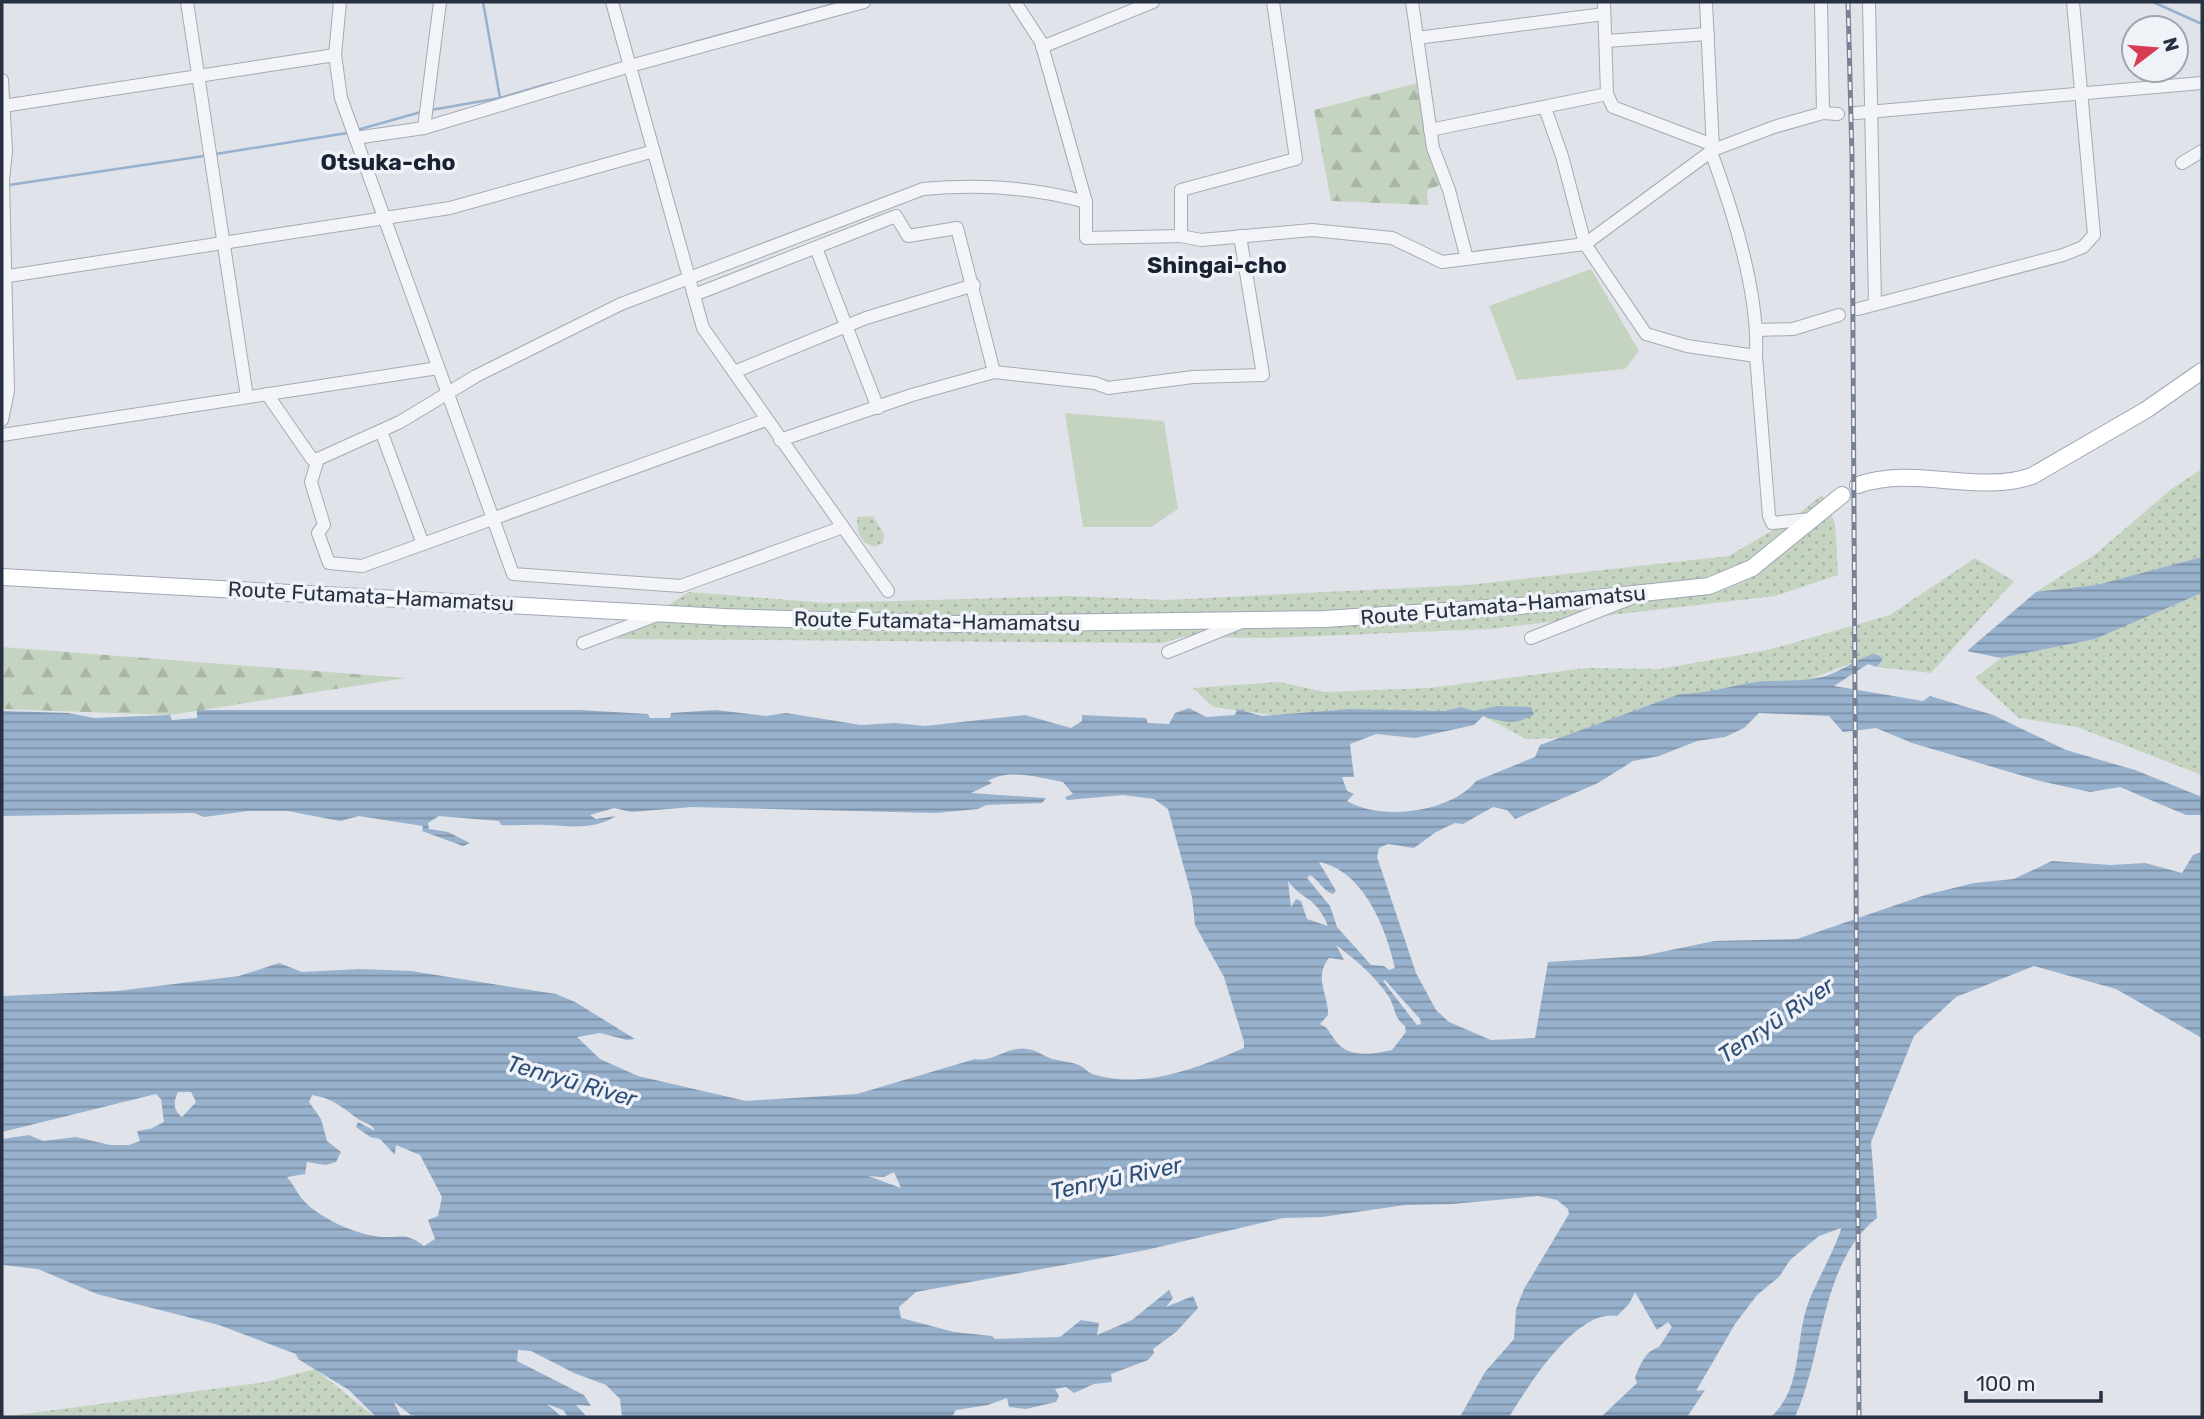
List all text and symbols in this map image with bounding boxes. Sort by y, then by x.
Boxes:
north arrow [2120,14,2190,84]
text: N [2158,35,2184,54]
district label: Otsuka-cho [321,148,455,176]
district label: Shingai-cho [1147,251,1287,279]
street label: Route Futamata-Hamamatsu [227,576,515,616]
street label: Route Futamata-Hamamatsu [1359,580,1647,630]
street label: Route Futamata-Hamamatsu [794,606,1080,636]
water label: Tenryū River [1713,970,1840,1069]
water label: Tenryū River [504,1049,641,1113]
water label: Tenryū River [1048,1150,1185,1206]
scale bar [1966,1360,2101,1404]
text: 100 m [1976,1371,2035,1396]

